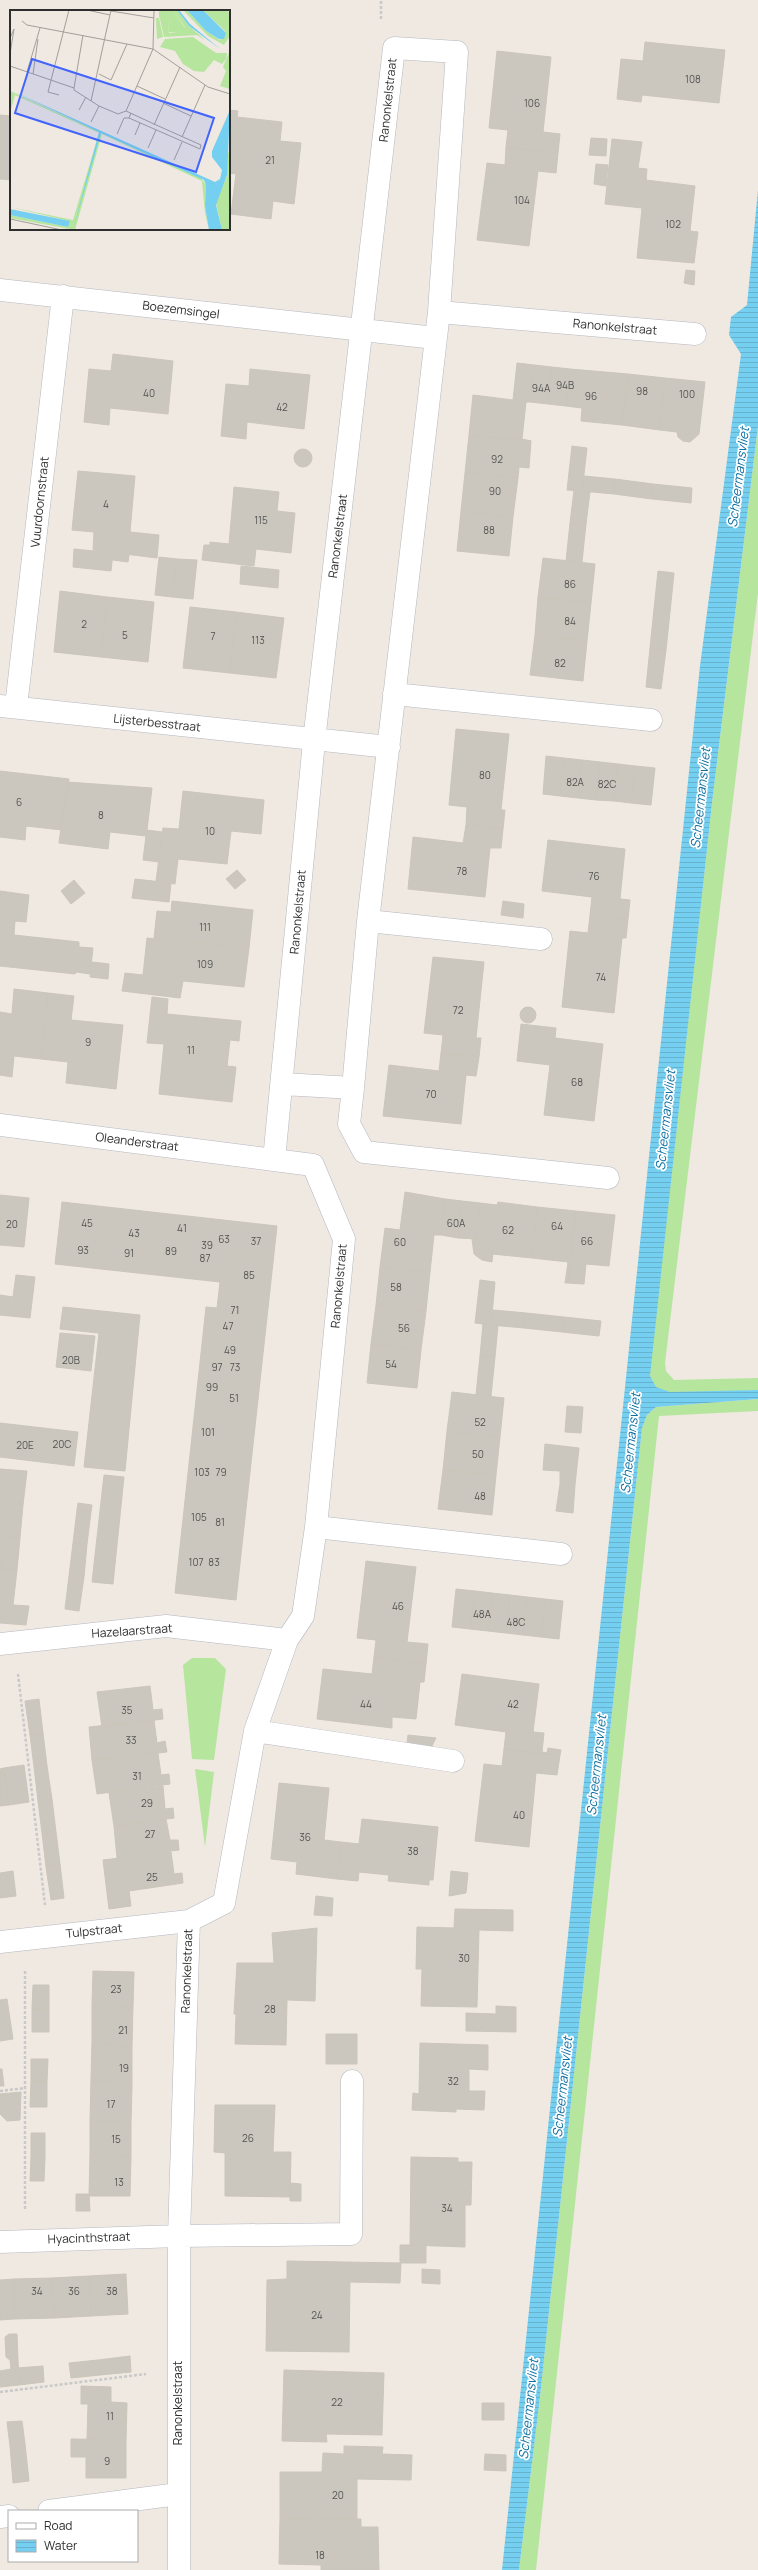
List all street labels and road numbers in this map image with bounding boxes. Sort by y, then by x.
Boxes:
street label: Ranonkelstraat [375,57,400,143]
street label: Boezemsingel [142,296,221,323]
street label: Ranonkelstraat [572,314,658,339]
street label: Vuurdoornstraat [26,455,53,548]
street label: Ranonkelstraat [324,493,351,579]
street label: Lijsterbesstraat [112,709,202,736]
street label: Ranonkelstraat [285,869,310,955]
street label: Oleanderstraat [94,1128,180,1155]
street label: Ranonkelstraat [326,1243,351,1329]
street label: Hazelaarstraat [91,1619,173,1642]
street label: Tulpstraat [65,1919,123,1942]
street label: Ranonkelstraat [177,1928,196,2014]
street label: Hyacinthstraat [47,2228,131,2247]
street label: Ranonkelstraat [169,2361,186,2445]

